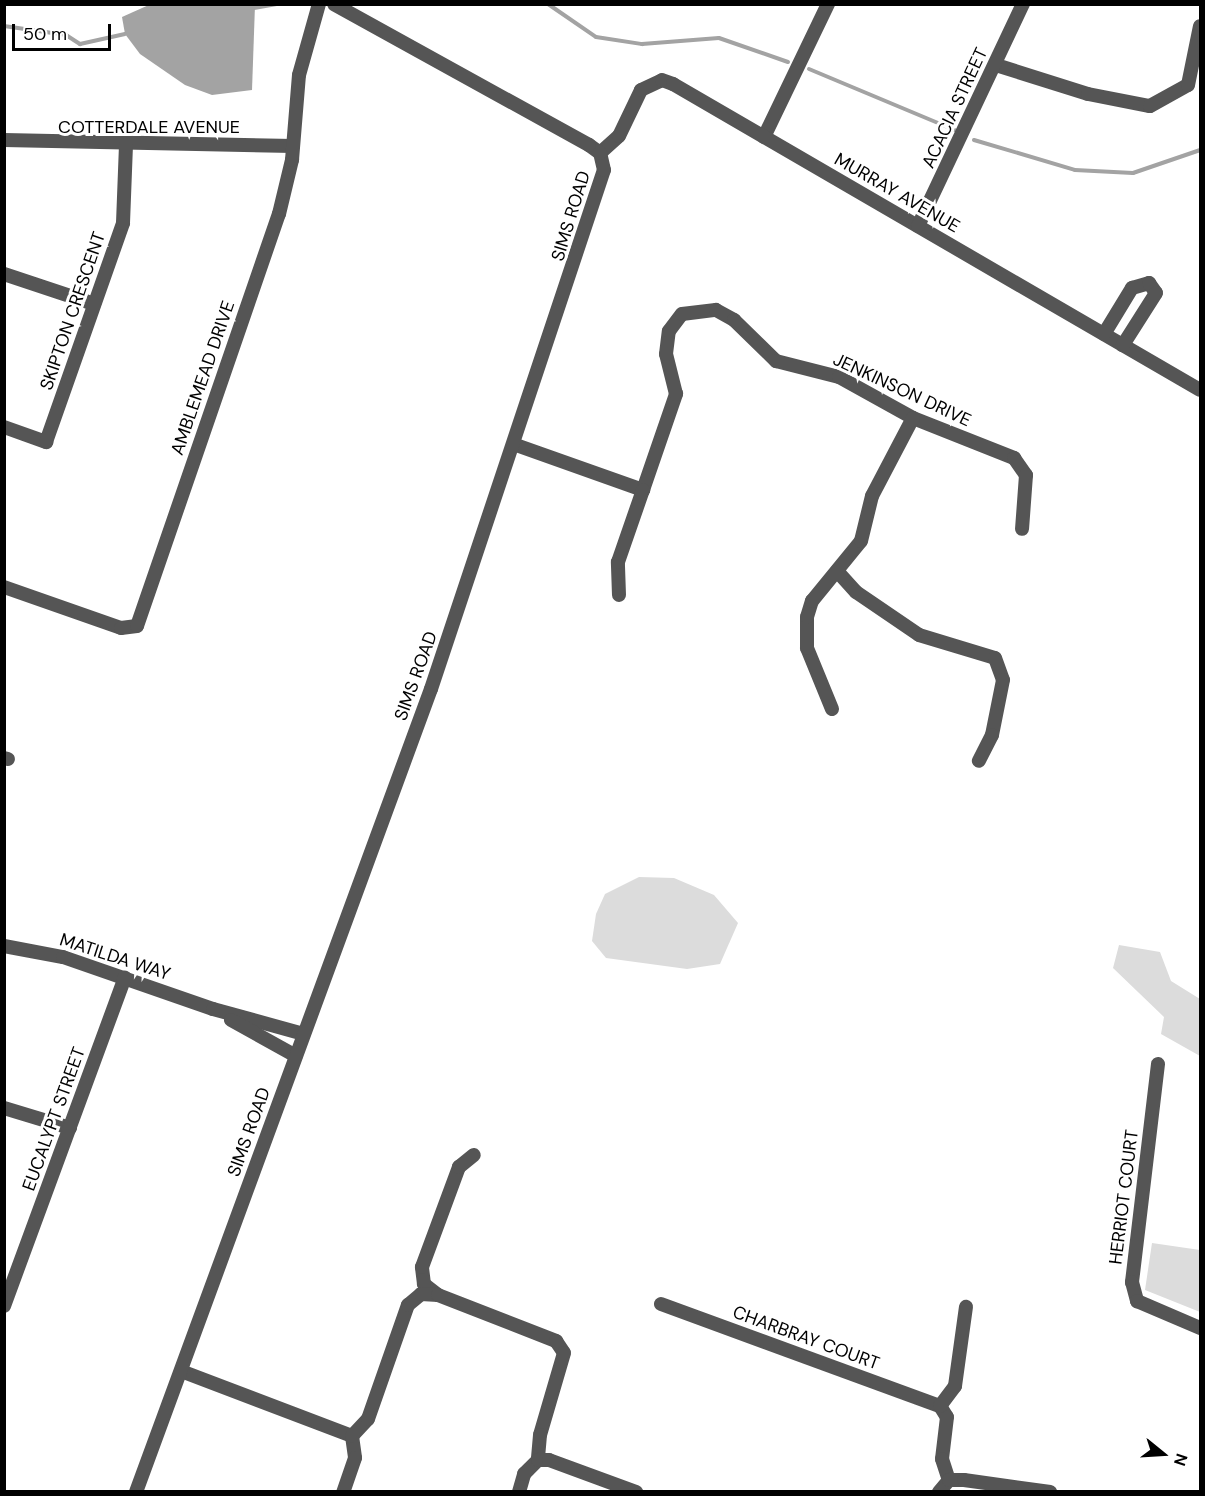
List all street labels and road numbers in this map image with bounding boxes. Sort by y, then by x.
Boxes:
street label: ACACIA STREET [918,44,992,172]
street label: COTTERDALE AVENUE [58,116,240,138]
street label: MURRAY AVENUE [831,148,963,238]
street label: SIMS ROAD [547,168,595,264]
street label: SKIPTON CRESCENT [36,229,110,393]
street label: AMBLEMEAD DRIVE [166,298,240,458]
street label: JENKINSON DRIVE [830,349,974,431]
street label: SIMS ROAD [390,629,442,723]
street label: MATILDA WAY [57,929,173,985]
street label: EUCALYPT STREET [18,1044,90,1194]
street label: SIMS ROAD [223,1085,275,1179]
street label: HERRIOT COURT [1105,1128,1143,1266]
street label: CHARBRAY COURT [730,1301,882,1375]

